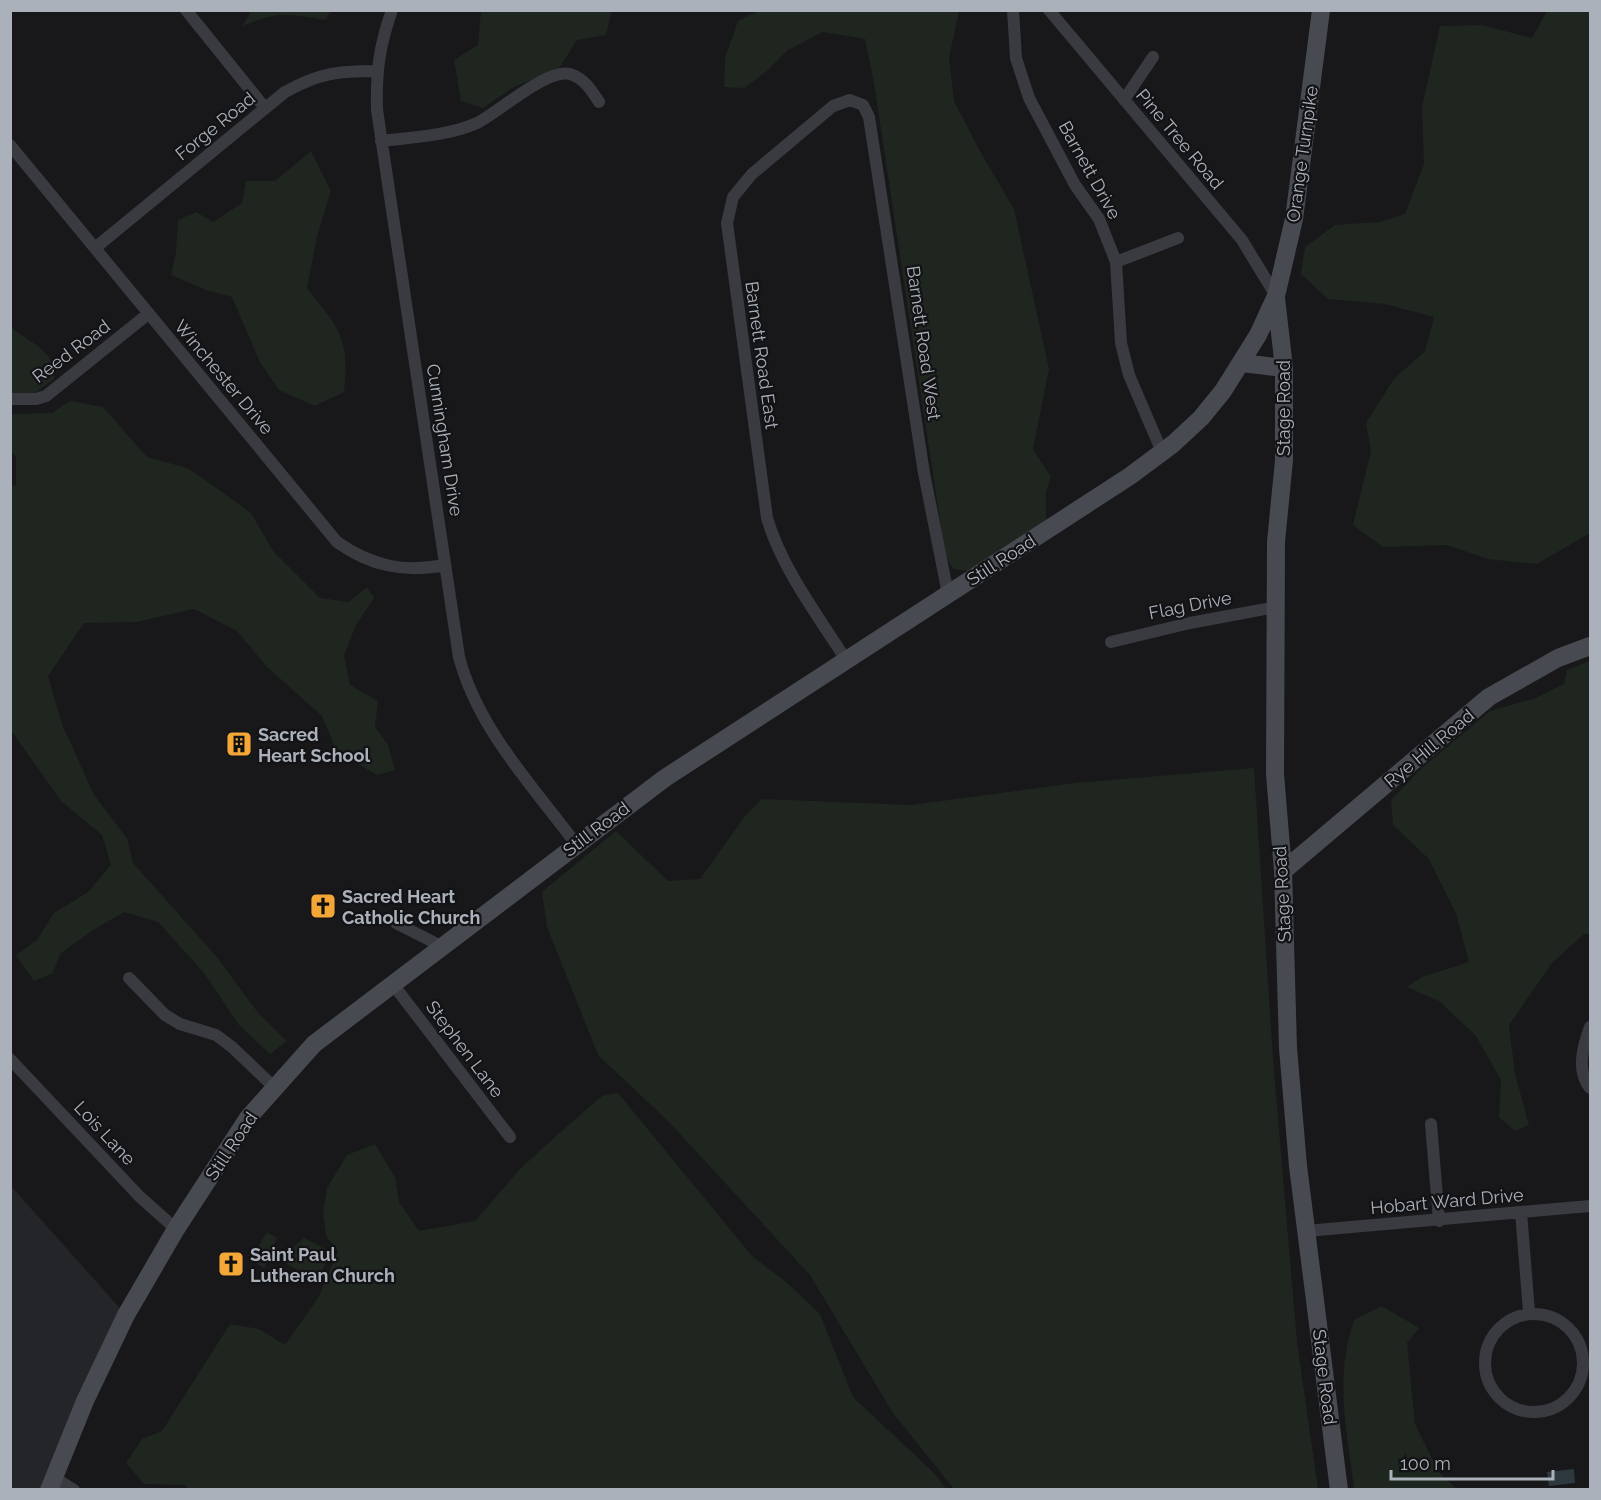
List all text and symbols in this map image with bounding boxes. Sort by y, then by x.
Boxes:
street label: Orange Turnpike [1282,84,1322,224]
street label: Pine Tree Road [1132,85,1228,193]
street label: Forge Road [171,88,259,164]
street label: Barnett Drive [1054,117,1126,223]
street label: Barnett Road West [903,264,945,422]
street label: Barnett Road East [741,280,783,430]
street label: Reed Road [28,315,114,387]
street label: Winchester Drive [170,316,278,439]
street label: Stage Road [1273,360,1294,456]
street label: Cunningham Drive [423,362,467,518]
street label: Still Road [963,530,1039,590]
street label: Flag Drive [1147,587,1234,623]
street label: Rye Hill Road [1380,704,1478,792]
place label: Sacred Heart School [258,724,370,766]
building icon: Sacred Heart School [224,729,254,759]
street label: Still Road [559,797,633,861]
street label: Stage Road [1269,845,1295,943]
place label: Sacred Heart Catholic Church [342,886,480,928]
church icon: Sacred Heart Catholic Church [308,891,338,921]
street label: Stephen Lane [422,996,508,1102]
street label: Lois Lane [70,1097,140,1170]
street label: Still Road [201,1108,261,1184]
street label: Hobart Ward Drive [1370,1184,1525,1218]
place label: Saint Paul Lutheran Church [250,1244,395,1286]
church icon: Saint Paul Lutheran Church [216,1249,246,1279]
street label: Stage Road [1309,1328,1341,1426]
scale bar [1391,1443,1553,1481]
text: 100 m [1400,1453,1451,1474]

